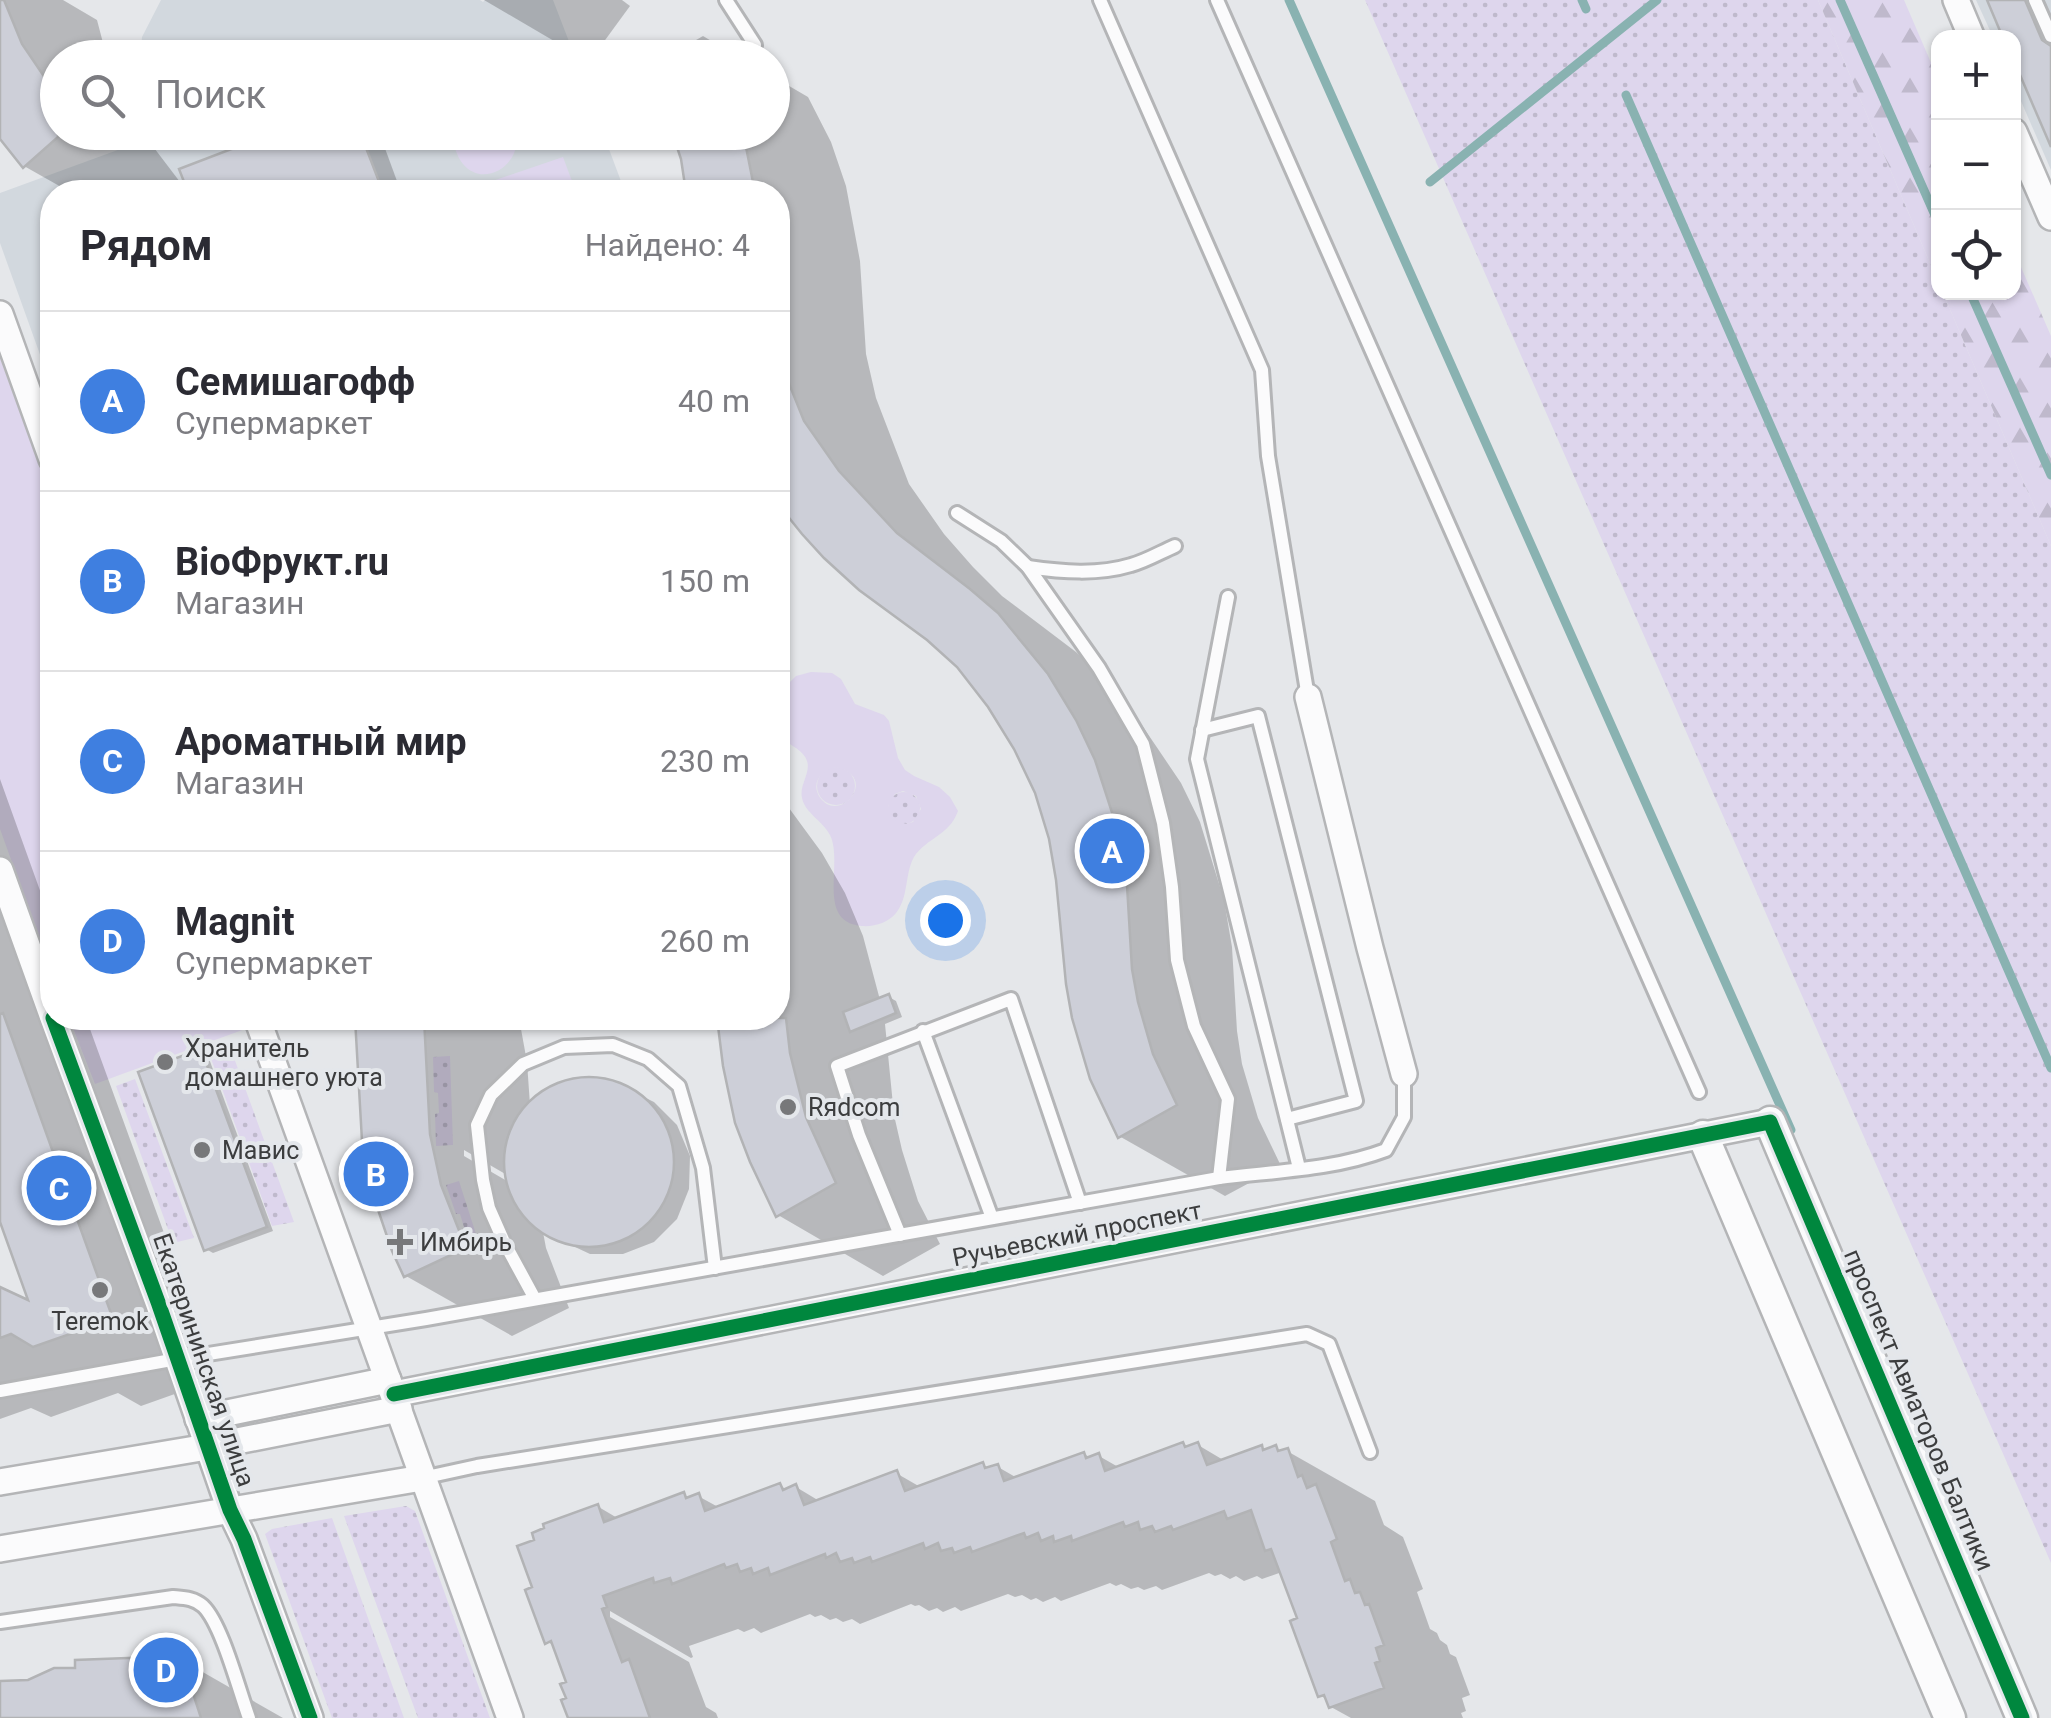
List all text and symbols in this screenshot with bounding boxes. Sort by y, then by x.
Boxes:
map controls [1931,30,2021,300]
button: + [1931,30,2021,120]
search box [40,40,790,150]
icon: search [75,68,130,123]
text: Поиск [155,73,266,117]
button: − [1931,120,2021,210]
button: locate [1931,210,2021,300]
text: Рядом [80,221,213,270]
text: Найдено: 4 [585,226,750,264]
text: Семишагофф [175,360,415,404]
text: A [102,382,123,420]
text: 40 m [678,382,750,420]
text: Супермаркет [175,404,373,442]
text: BioФрукт.ru [175,540,389,584]
text: B [102,562,123,600]
text: 150 m [660,562,750,600]
text: Магазин [175,584,304,622]
text: Ароматный мир [175,720,467,764]
text: C [102,742,123,780]
text: 230 m [660,742,750,780]
text: Магазин [175,764,304,802]
pin: A [1080,814,1144,888]
your location [920,895,971,946]
text: Magnit [175,900,295,944]
text: D [102,922,123,960]
text: 260 m [660,922,750,960]
text: Супермаркет [175,944,373,982]
place label: Хранитель домашнего уюта [185,1034,383,1092]
marker: Хранитель домашнего уюта [154,1051,176,1073]
place label: Rяdcom [808,1093,901,1122]
marker: Rяdcom [777,1096,799,1118]
place label: Мавис [222,1136,299,1165]
pin: B [344,1136,408,1212]
marker: Мавис [191,1139,213,1161]
pin: C [27,1150,92,1226]
street label: Ручьевский проспект [950,1196,1204,1272]
place label: Имбирь [420,1228,512,1257]
street label: Екатерининская улица [147,1230,261,1490]
marker: Имбирь [389,1231,411,1253]
street label: проспект Авиаторов Балтики [1838,1245,2000,1575]
marker: Teremok [89,1279,111,1301]
place label: Teremok [51,1307,149,1336]
pin: D [134,1632,198,1708]

